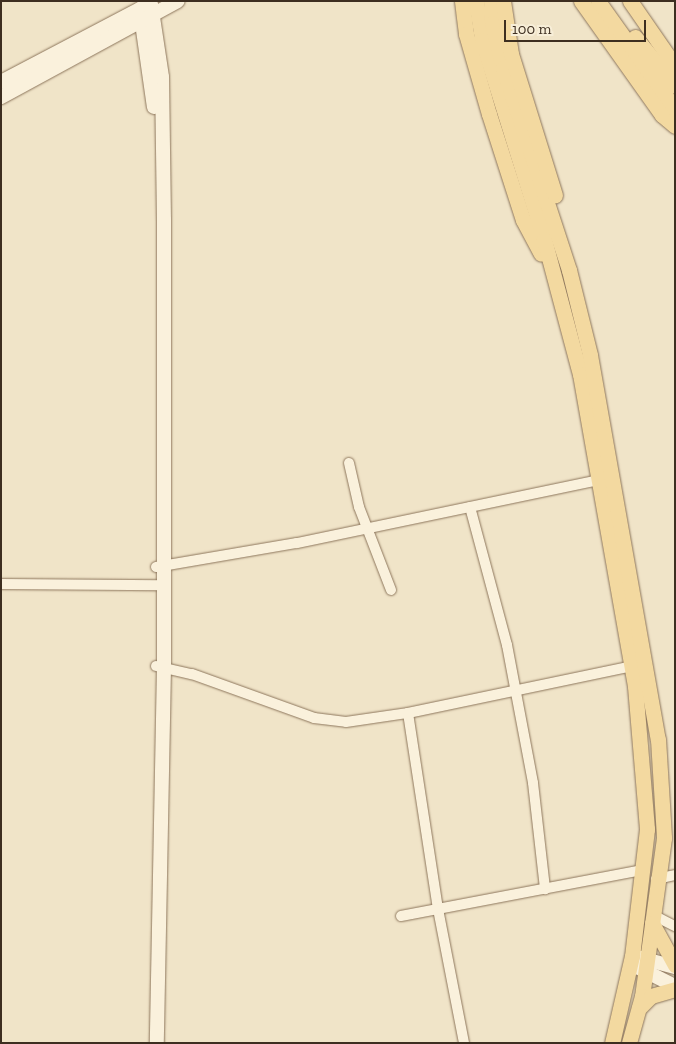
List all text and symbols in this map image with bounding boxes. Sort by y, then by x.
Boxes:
scale bar [506,10,648,42]
text: 100 m [512,20,551,38]

